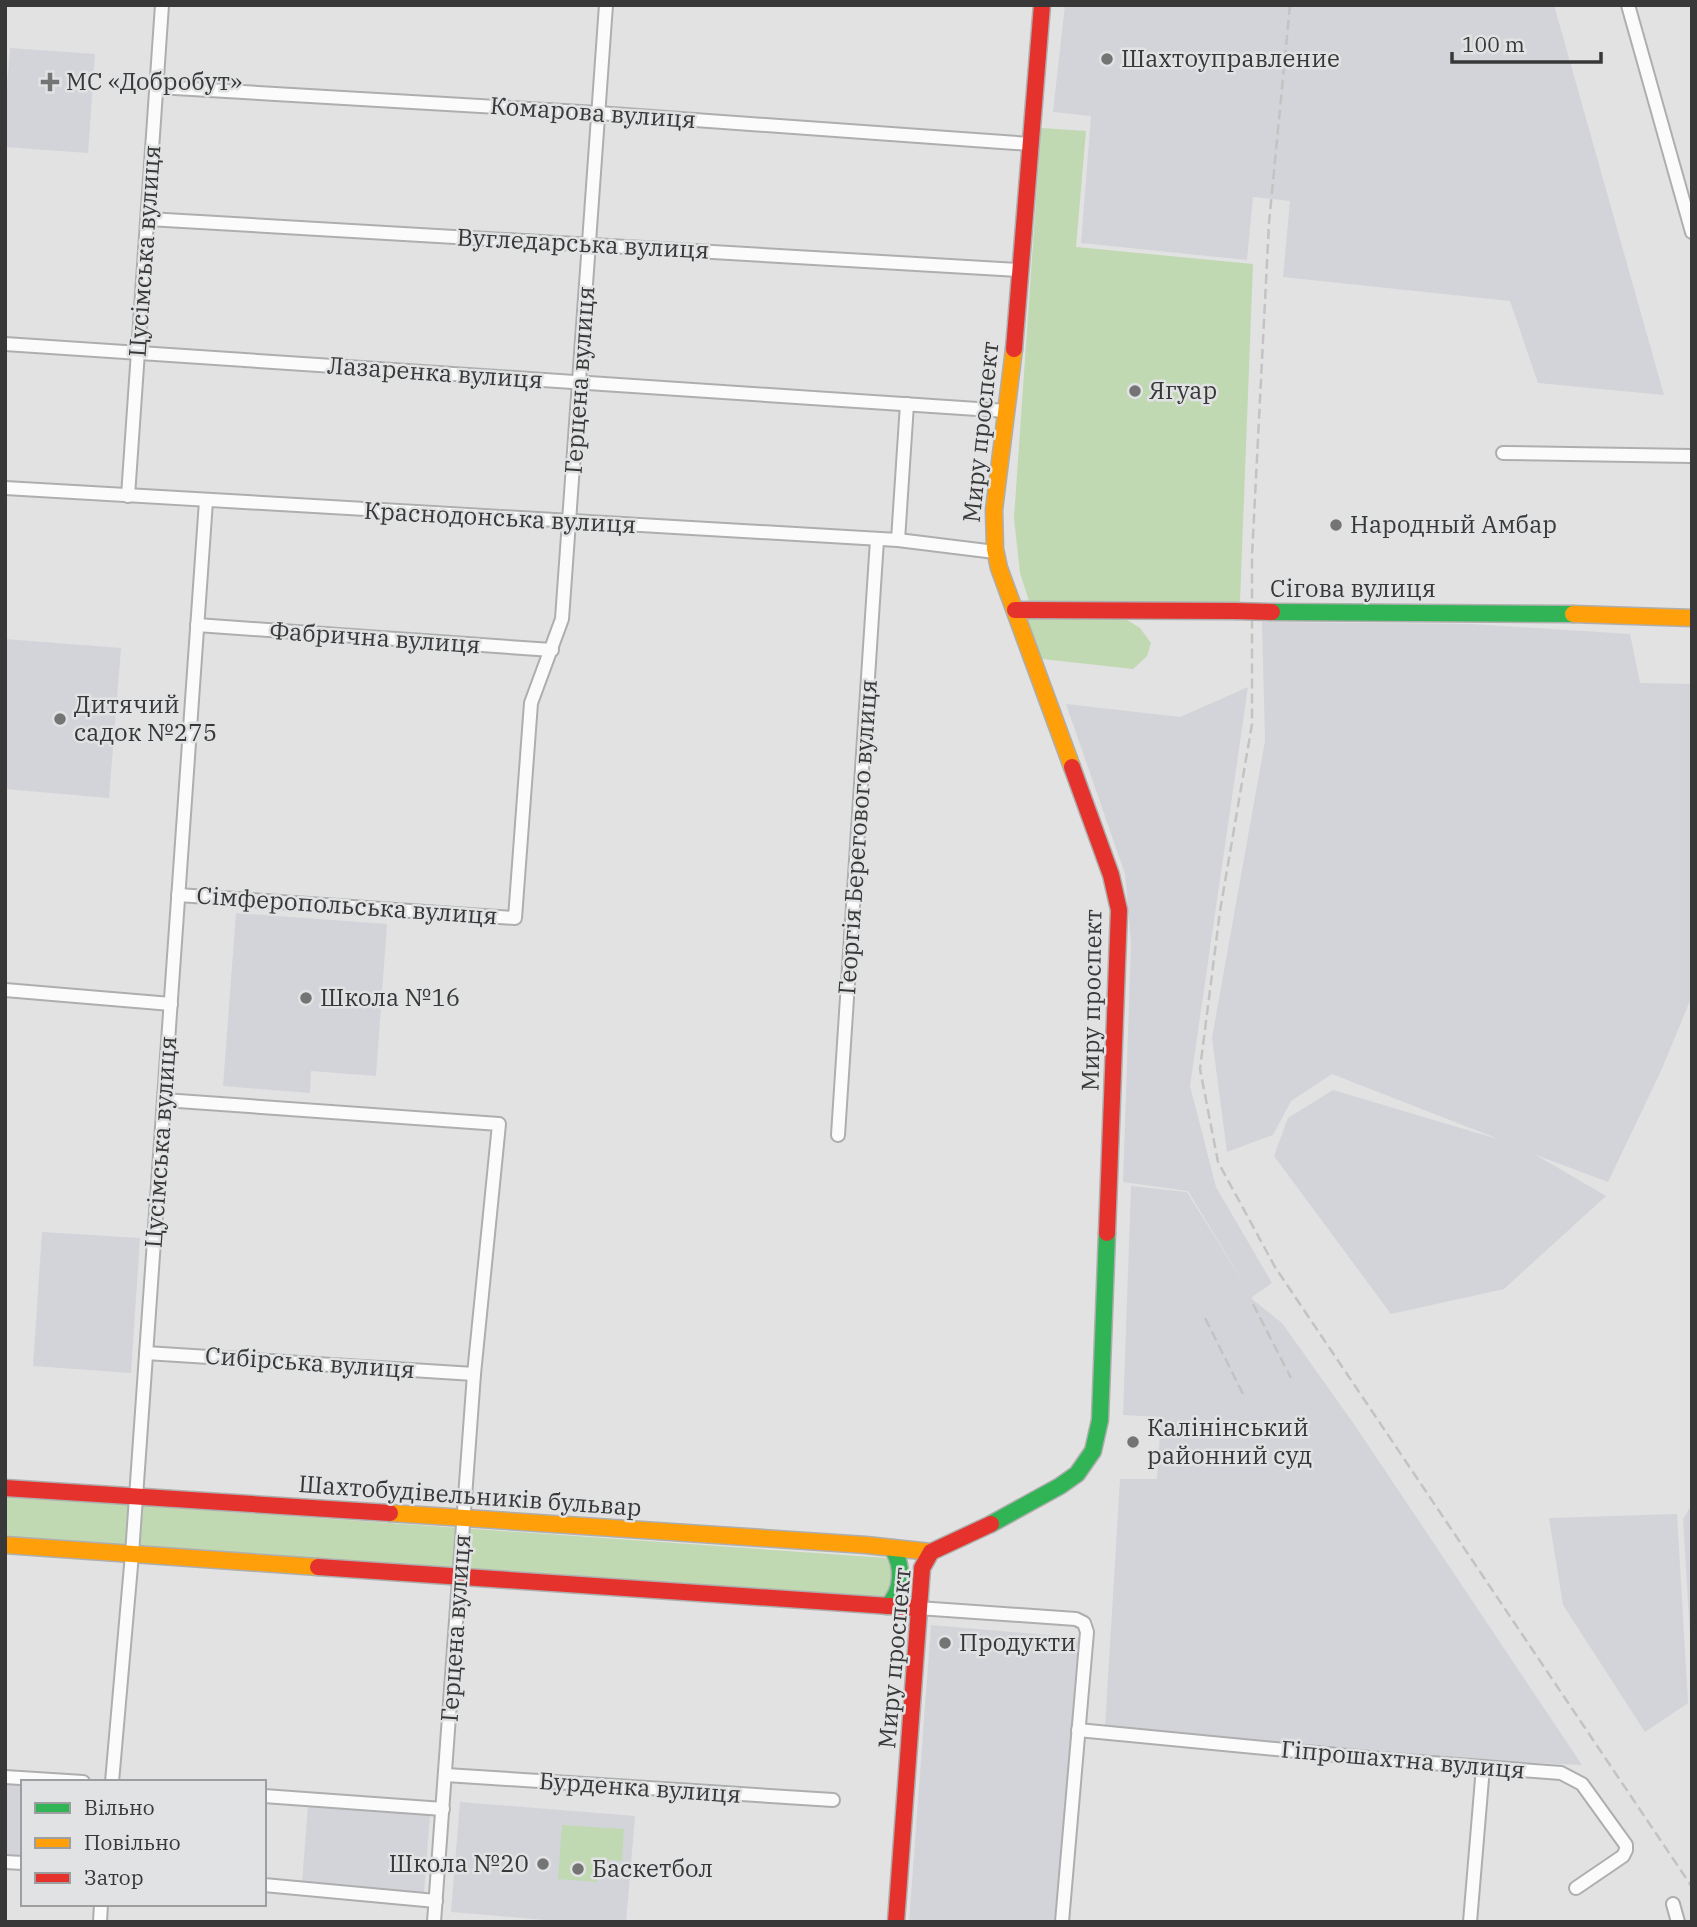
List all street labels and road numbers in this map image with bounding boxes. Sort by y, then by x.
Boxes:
street label: Комарова вулиця [489,89,697,135]
street label: Цусімська вулиця [121,144,167,358]
street label: Вугледарська вулиця [456,220,710,266]
street label: Герцена вулиця [556,285,602,475]
street label: Миру проспект [955,340,1005,524]
street label: Лазаренка вулиця [326,349,544,396]
street label: Краснодонська вулиця [363,494,637,540]
street label: Сігова вулиця [1270,572,1436,604]
street label: Фабрична вулиця [269,614,482,660]
street label: Георгія Берегового вулиця [830,678,884,996]
street label: Сімферопольська вулиця [195,879,499,931]
street label: Миру проспект [1073,909,1109,1091]
street label: Цусімська вулиця [137,1035,183,1249]
street label: Сибірська вулиця [204,1339,416,1385]
street label: Шахтобудівельників бульвар [297,1467,643,1523]
street label: Герцена вулиця [432,1533,478,1723]
street label: Миру проспект [870,1566,918,1750]
street label: Гіпрошахтна вулиця [1280,1732,1527,1786]
street label: Бурденка вулиця [538,1764,742,1810]

